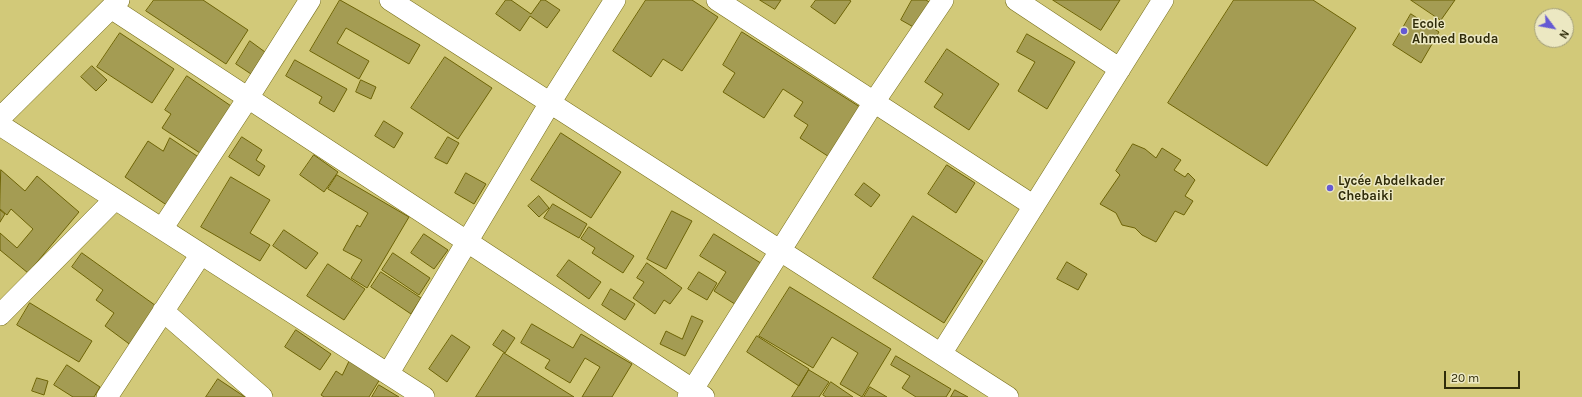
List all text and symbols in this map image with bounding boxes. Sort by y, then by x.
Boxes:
north arrow [1534,8,1574,48]
place label: Ecole Ahmed Bouda [1412,16,1498,47]
marker: Ecole Ahmed Bouda [1399,26,1409,36]
text: N [1556,27,1571,41]
place label: Lycée Abdelkader Chebaiki [1338,173,1445,204]
marker: Lycée Abdelkader Chebaiki [1325,183,1335,193]
scale bar [1446,363,1522,389]
text: 20 m [1451,371,1479,385]

